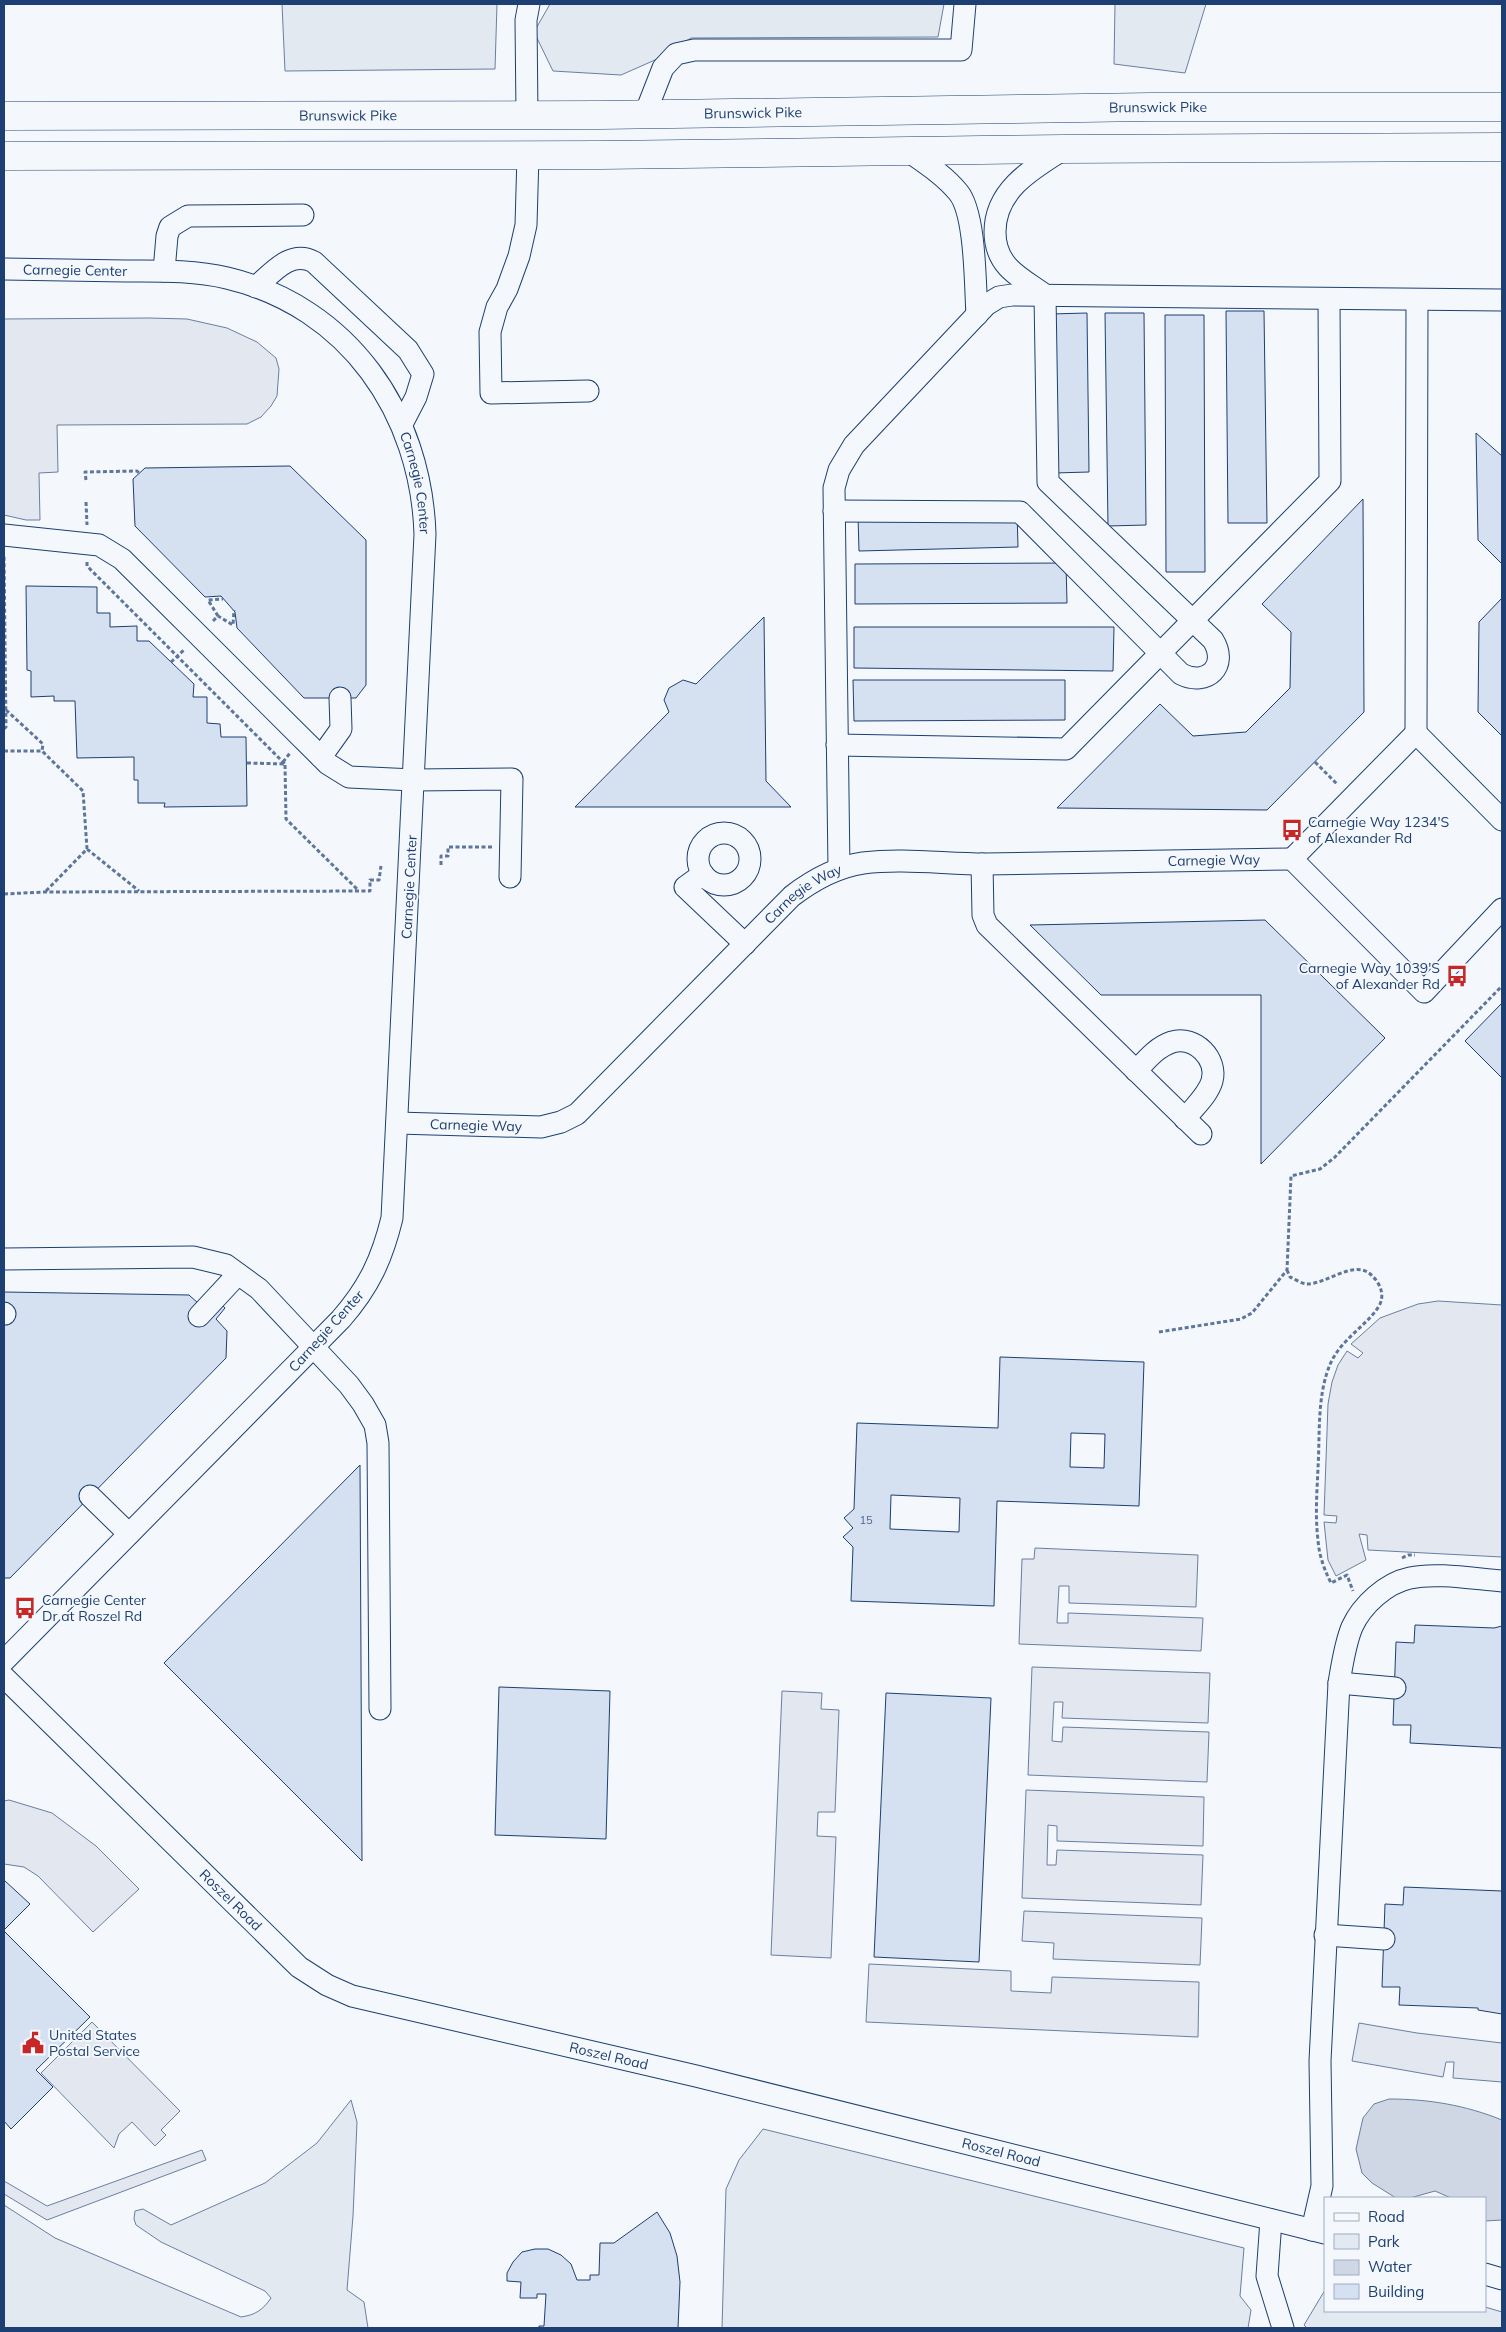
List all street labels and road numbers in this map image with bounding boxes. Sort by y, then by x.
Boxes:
street label: Brunswick Pike [1109,98,1207,117]
street label: Brunswick Pike [704,103,802,122]
street label: Brunswick Pike [299,106,397,125]
street label: Carnegie Center [23,260,128,280]
street label: Carnegie Center [396,429,434,535]
street label: Carnegie Center [397,834,421,939]
street label: Carnegie Way [1168,850,1261,870]
street label: Carnegie Way [760,860,845,928]
street label: Carnegie Way [430,1115,523,1135]
street label: Carnegie Center [284,1286,368,1376]
street label: Roszel Road [196,1865,266,1935]
street label: Roszel Road [568,2038,650,2074]
street label: Roszel Road [960,2134,1042,2171]

